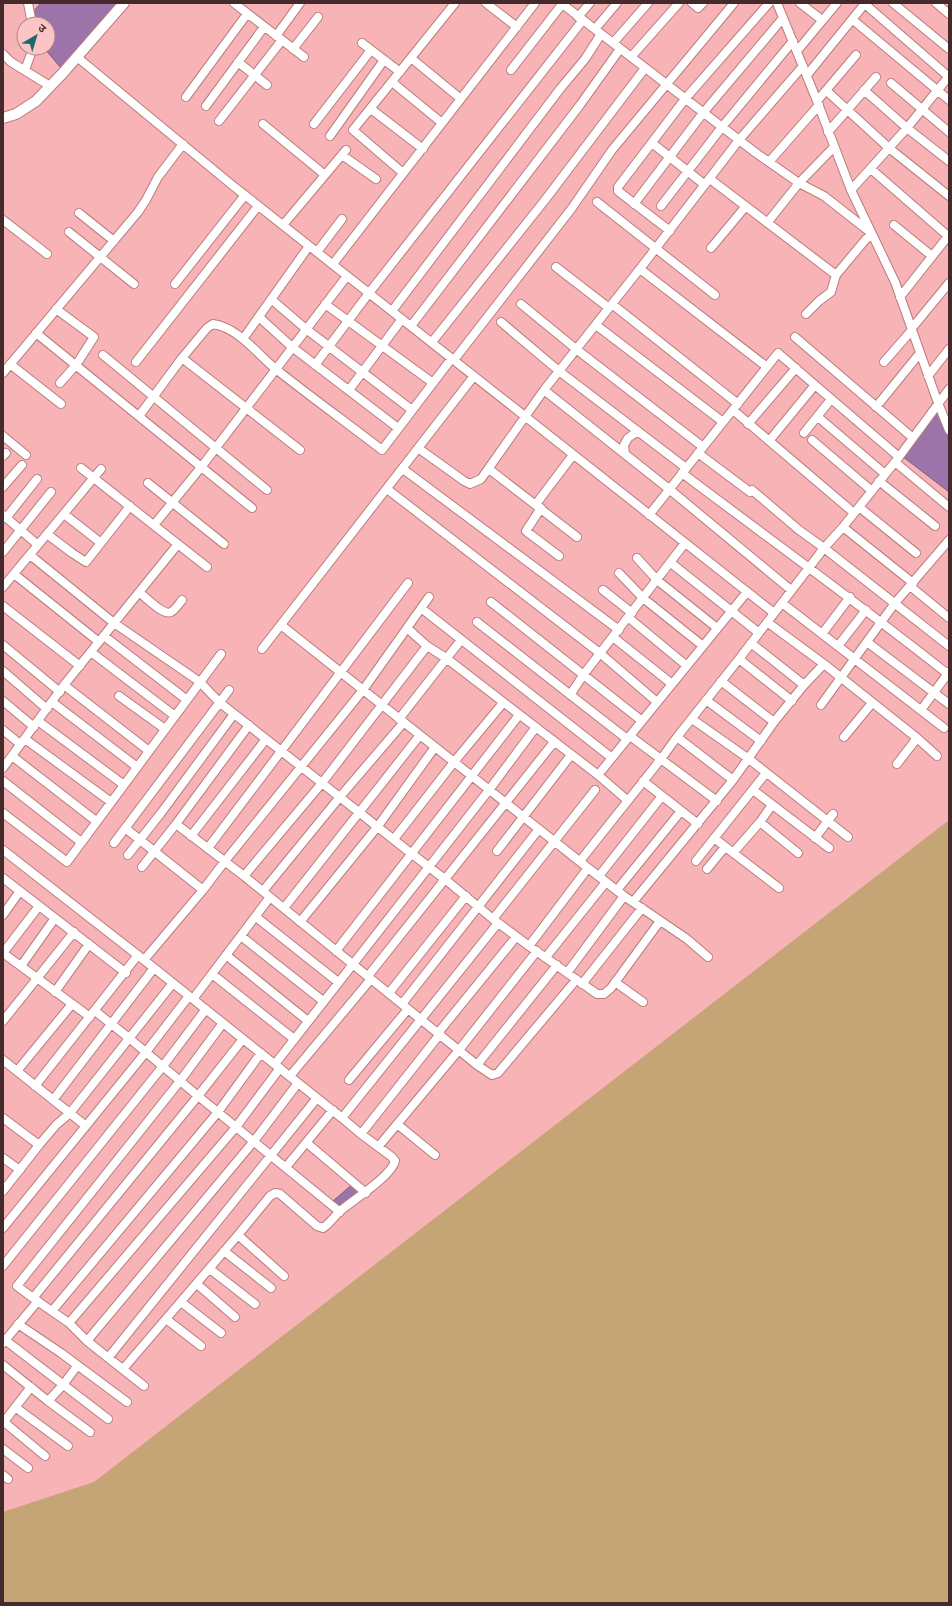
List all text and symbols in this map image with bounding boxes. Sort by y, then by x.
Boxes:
north arrow [16,16,56,56]
text: उ [35,21,49,36]

